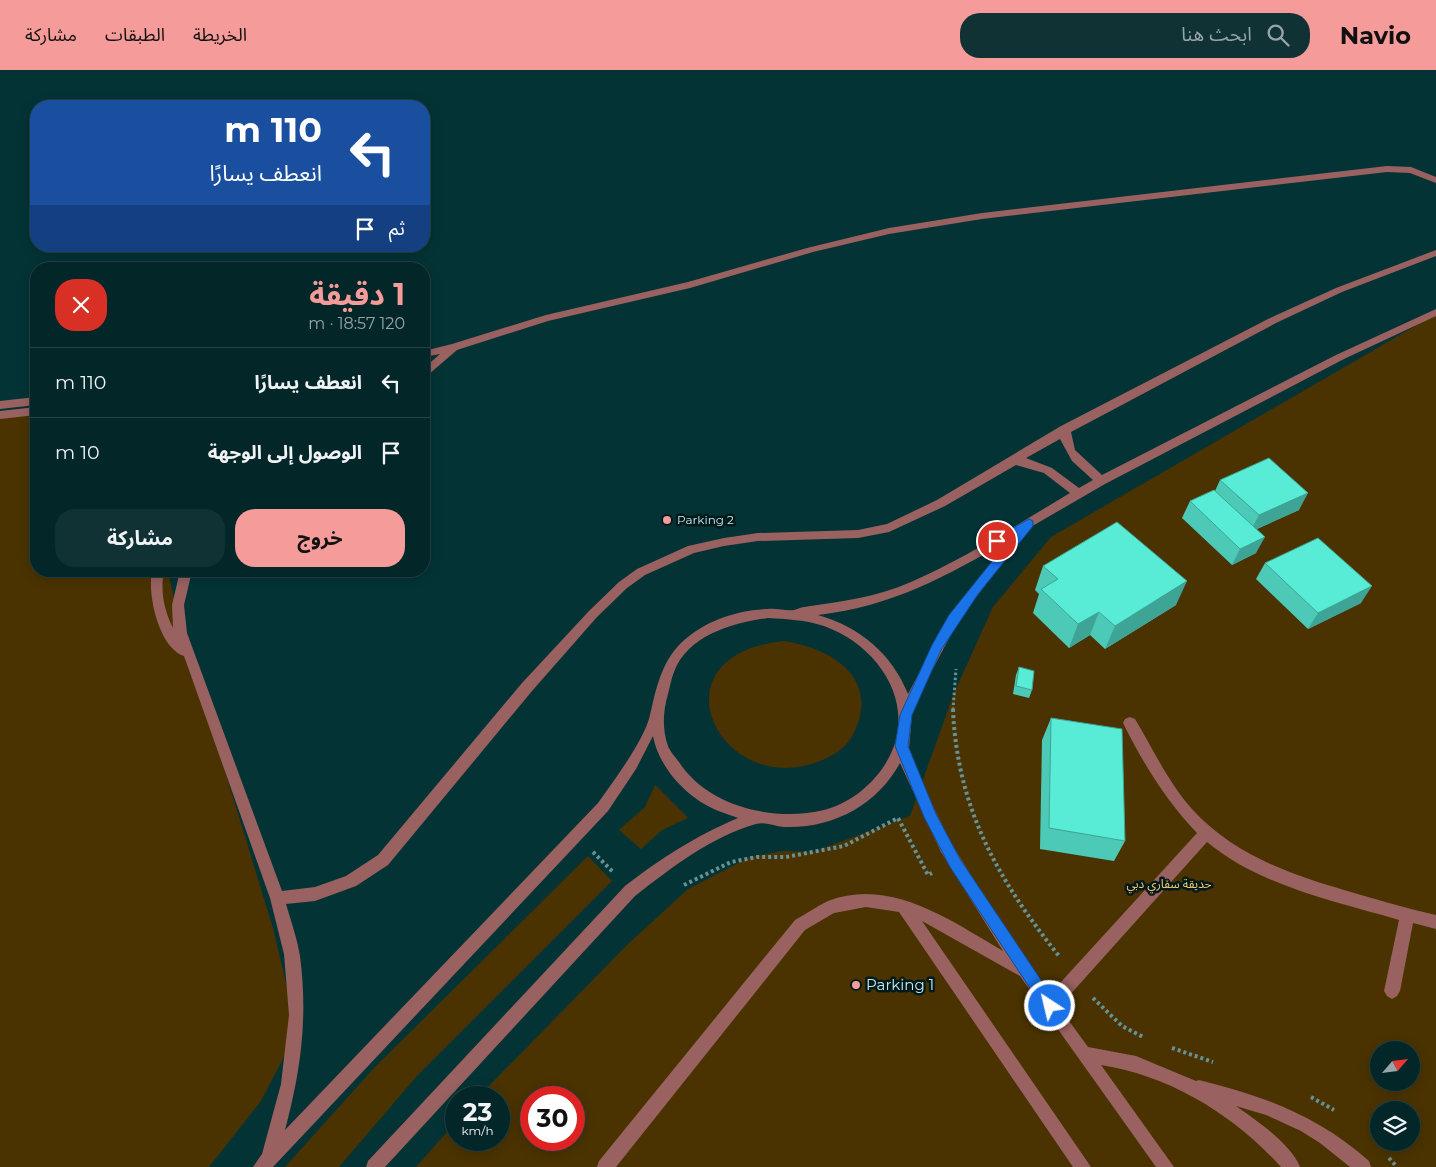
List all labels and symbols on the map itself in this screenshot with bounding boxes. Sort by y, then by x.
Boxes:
place label: Parking 2 [677,512,734,527]
marker: Parking 2 [661,514,673,526]
pin [976,520,1018,562]
park label: حديقة سفاري دبي [1126,876,1212,894]
place label: Parking 1 [866,975,934,994]
marker: Parking 1 [850,979,862,991]
position arrow [1023,979,1075,1031]
north arrow [1370,1041,1420,1091]
speed limit sign: 30 [520,1086,585,1151]

